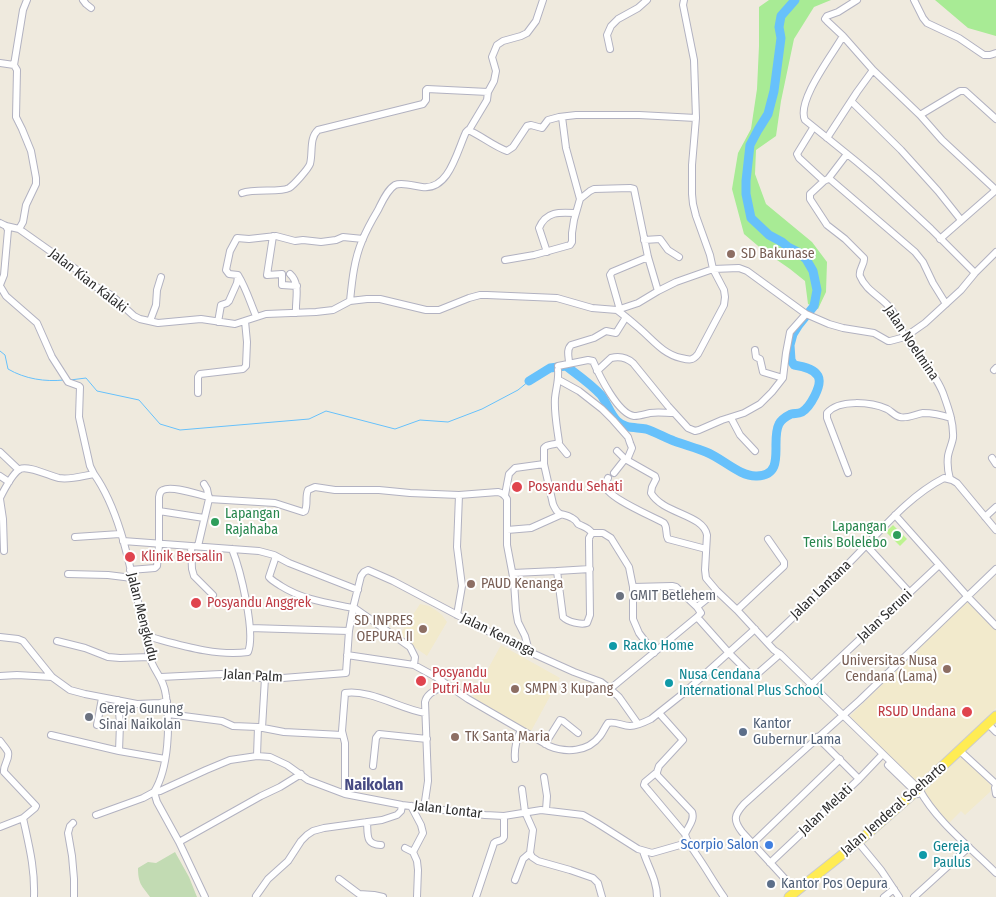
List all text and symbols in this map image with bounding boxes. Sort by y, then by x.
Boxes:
street label: Jalan Kian Kalaki [46,245,130,317]
place label: SD Bakunase [741,246,815,262]
marker: SD Bakunase [725,248,737,260]
street label: Jalan Noelmina [880,302,942,384]
place label: Posyandu Sehati [528,479,623,495]
marker: Posyandu Sehati [510,480,524,494]
place label: Lapangan Rajahaba [225,506,280,538]
marker: Lapangan Rajahaba [209,516,221,528]
place label: Lapangan Tenis Bolelebo [803,519,887,552]
marker: Lapangan Tenis Bolelebo [891,529,903,541]
place label: Klinik Bersalin [141,549,223,565]
marker: Klinik Bersalin [123,550,137,564]
street label: Jalan Lantana [787,557,855,623]
street label: Jalan Mengkudu [123,571,161,663]
place label: PAUD Kenanga [481,576,563,592]
marker: PAUD Kenanga [465,578,477,590]
street label: Jalan Seruni [854,586,916,646]
place label: GMIT Betlehem [630,588,716,604]
marker: GMIT Betlehem [614,590,626,602]
place label: Posyandu Anggrek [207,595,311,611]
marker: Posyandu Anggrek [189,596,203,610]
street label: Jalan Kenanga [458,610,538,660]
place label: SD INPRES OEPURA II [354,613,413,646]
marker: SD INPRES OEPURA II [417,623,429,635]
place label: Racko Home [623,638,694,654]
marker: Racko Home [607,640,619,652]
place label: Universitas Nusa Cendana (Lama) [842,653,937,686]
marker: Universitas Nusa Cendana (Lama) [941,663,953,675]
place label: Posyandu Putri Malu [432,665,490,698]
street label: Jalan Palm [223,666,283,686]
place label: Nusa Cendana International Plus School [679,667,823,700]
marker: Posyandu Putri Malu [414,674,428,688]
marker: Nusa Cendana International Plus School [663,677,675,689]
place label: SMPN 3 Kupang [525,681,613,697]
marker: SMPN 3 Kupang [509,683,521,695]
place label: Gereja Gunung Sinai Naikolan [99,701,183,734]
place label: RSUD Undana [878,704,956,720]
marker: RSUD Undana [960,705,974,719]
marker: Gereja Gunung Sinai Naikolan [83,711,95,723]
place label: Kantor Gubernur Lama [753,716,841,749]
marker: Kantor Gubernur Lama [737,726,749,738]
place label: TK Santa Maria [465,729,550,745]
marker: TK Santa Maria [449,731,461,743]
street label: Jalan Jenderal Soeharto [838,759,950,859]
district label: Naikolan [345,776,403,796]
street label: Jalan Melati [796,781,856,839]
street label: Jalan Lontar [413,797,483,823]
place label: Scorpio Salon [680,837,759,853]
marker: Scorpio Salon [763,839,775,851]
place label: Gereja Paulus [933,839,971,872]
marker: Gereja Paulus [917,849,929,861]
place label: Kantor Pos Oepura [781,876,888,892]
marker: Kantor Pos Oepura [765,878,777,890]

